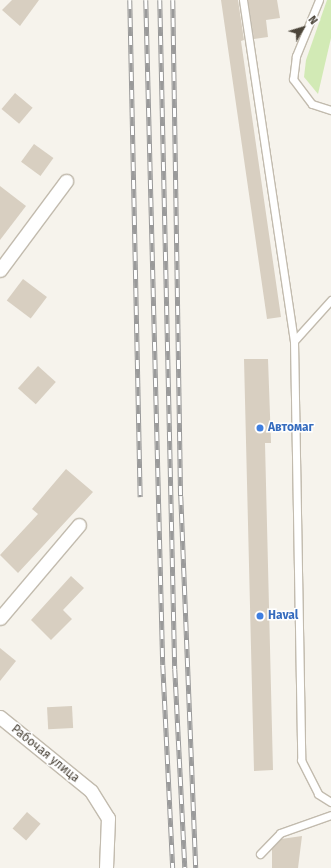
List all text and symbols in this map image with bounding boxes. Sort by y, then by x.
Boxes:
north arrow [283,8,323,48]
text: N [305,13,320,27]
place label: Автомаг [268,421,314,435]
marker: Автомаг [255,423,265,433]
place label: Haval [268,609,298,623]
marker: Haval [255,611,265,621]
street label: Рабочая улица [8,722,82,786]

